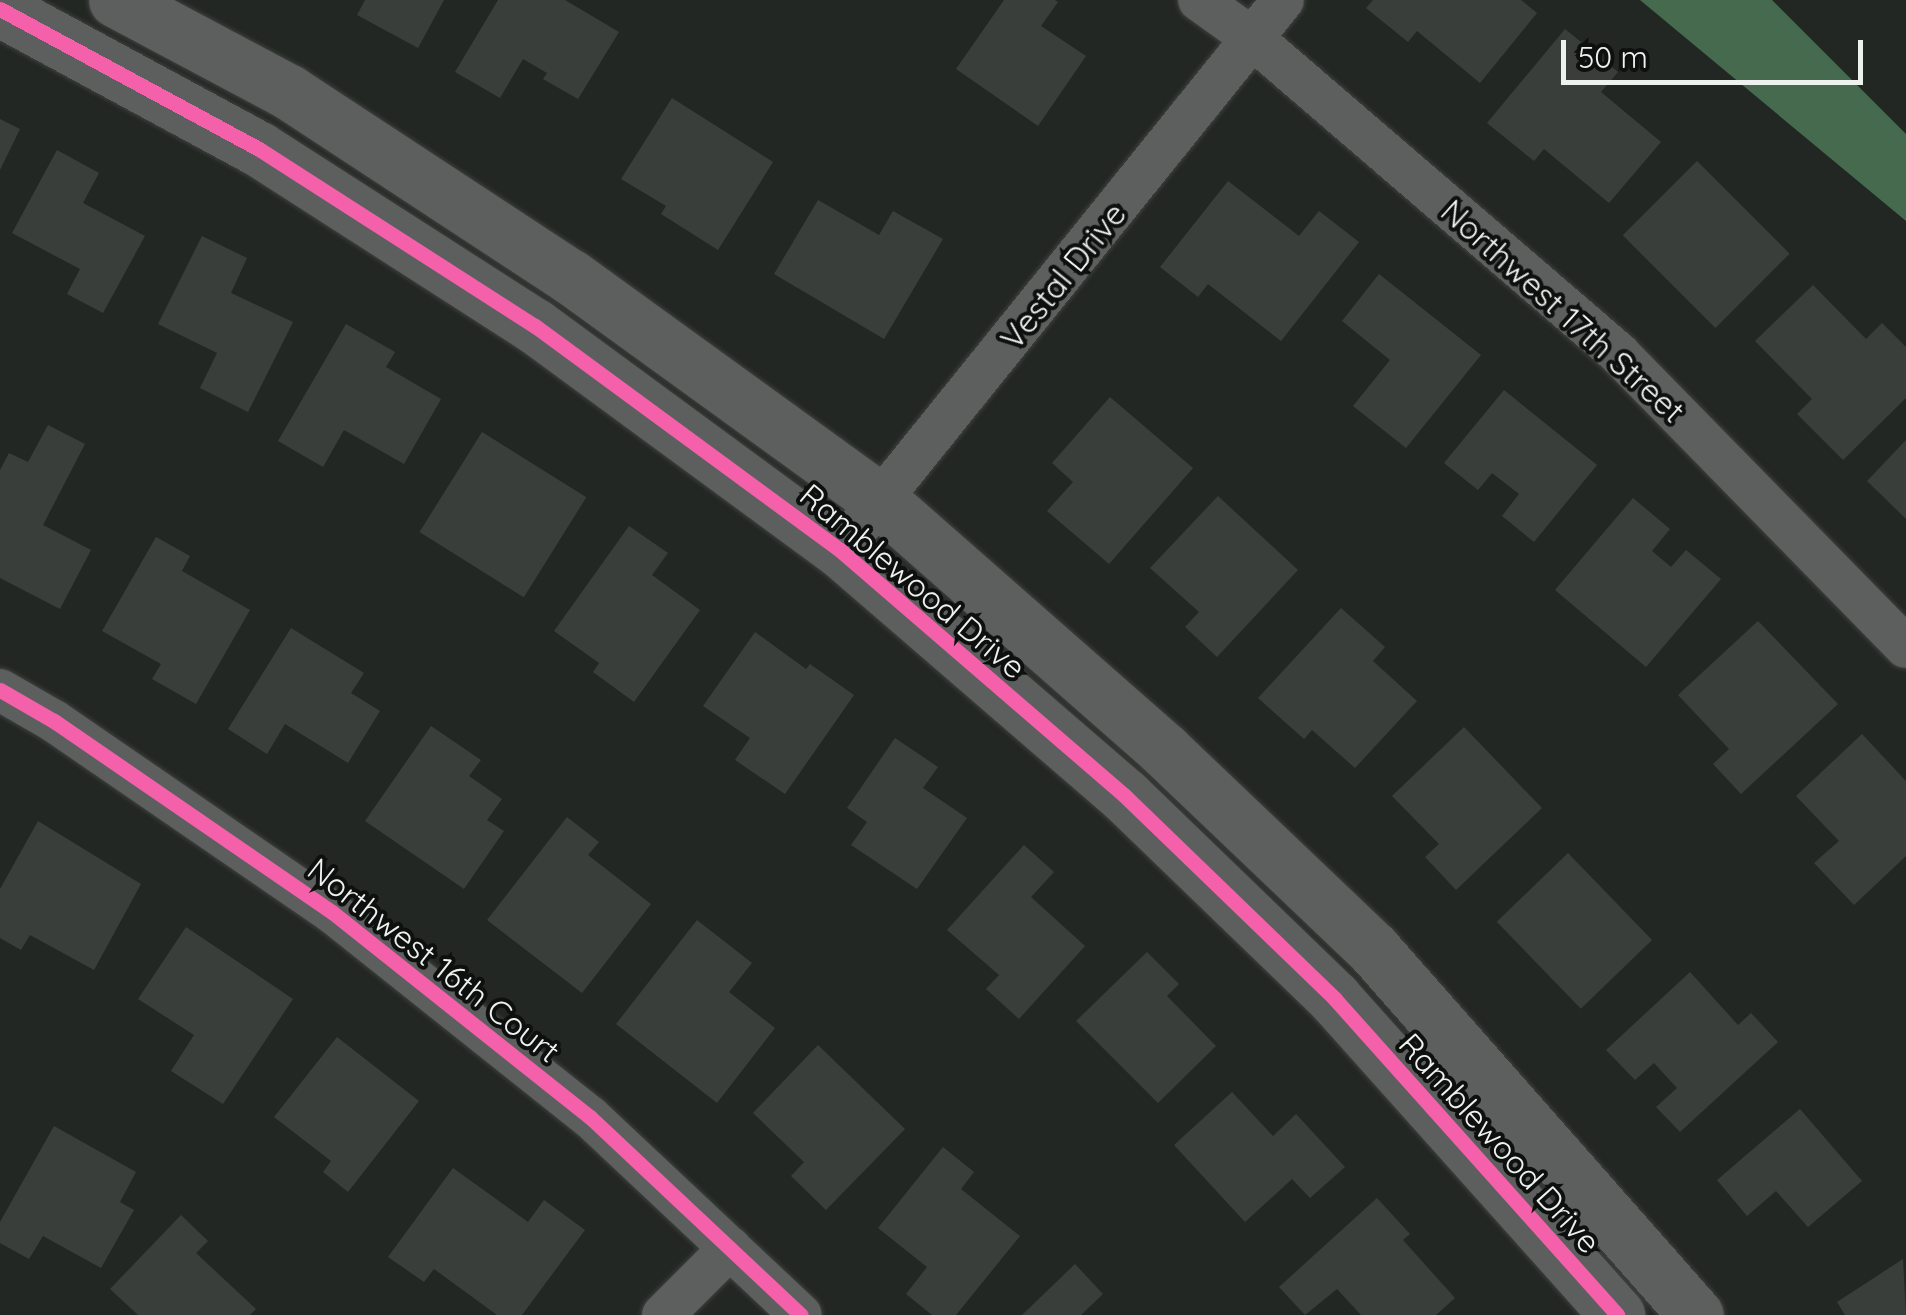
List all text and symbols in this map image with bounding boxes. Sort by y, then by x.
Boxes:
scale bar [1566,20,1868,82]
text: 50 m [1578,38,1648,76]
street label: Northwest 17th Street [1433,192,1693,430]
street label: Vestal Drive [992,195,1134,357]
street label: Ramblewood Drive [792,475,1034,687]
street label: Northwest 16th Court [300,850,568,1070]
street label: Ramblewood Drive [1391,1025,1609,1261]

